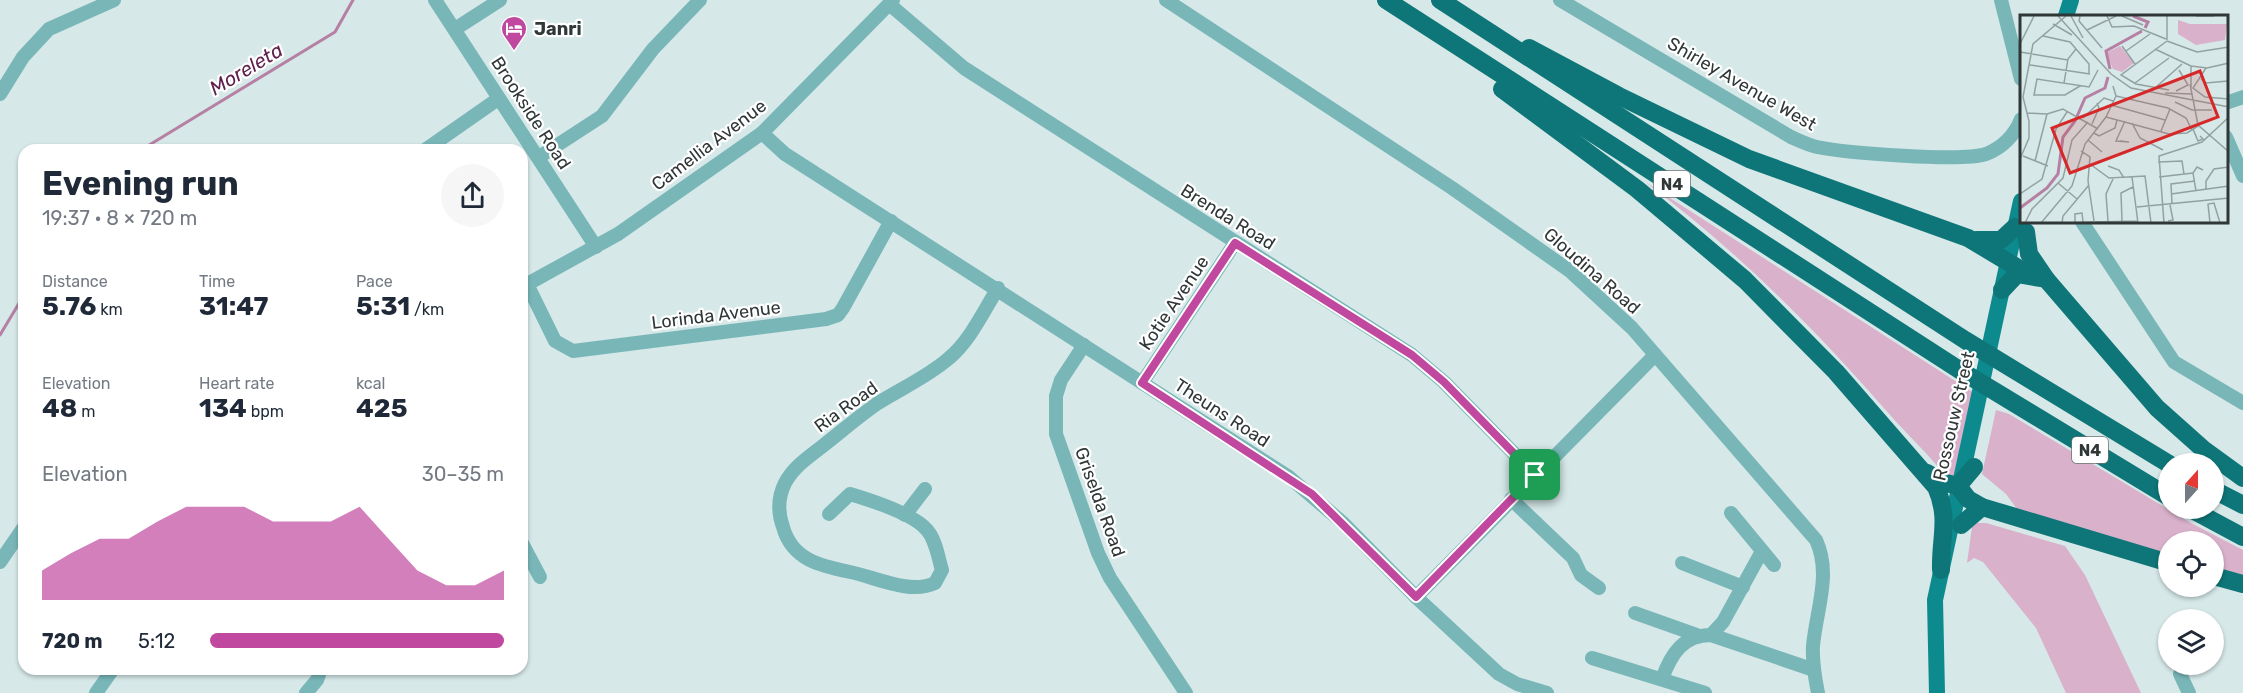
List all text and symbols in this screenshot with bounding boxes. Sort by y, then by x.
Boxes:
hotel icon: Janri [499,14,529,52]
inset map [2020,15,2228,224]
place label: Janri [534,18,582,40]
street label: Shirley Avenue West [1664,32,1820,136]
water label: Moreleta [205,38,287,100]
street label: Brookside Road [486,53,576,173]
street label: Camellia Avenue [647,95,771,195]
text: Evening run [42,164,239,203]
button: share [441,164,504,227]
road number: N4 [1654,171,1690,197]
street label: Brenda Road [1177,179,1279,255]
text: 19:37 · 8 × 720 m [42,206,197,230]
street label: Gloudina Road [1539,223,1645,319]
street label: Kotie Avenue [1134,252,1214,354]
text: Distance [42,272,108,291]
text: Time [199,272,235,291]
text: Pace [356,272,393,291]
text: 5.76 [42,291,96,322]
text: 31:47 [199,291,268,322]
text: 5:31 [356,291,410,322]
street label: Lorinda Avenue [650,296,782,334]
text: km [96,300,123,319]
text: /km [410,300,444,319]
street label: Rossouw Street [1928,349,1980,483]
text: Elevation [42,374,111,393]
text: Heart rate [199,374,274,393]
text: kcal [356,374,385,393]
street label: Theuns Road [1170,374,1274,452]
street label: Ria Road [810,377,882,437]
text: 48 [42,393,77,424]
text: 134 [199,393,247,424]
text: 425 [356,393,407,424]
text: m [77,402,96,421]
text: bpm [247,402,284,421]
road number: N4 [2072,437,2108,463]
street label: Griselda Road [1070,444,1130,560]
pin [1509,449,1560,500]
north arrow [2158,453,2224,519]
map controls [2158,453,2224,675]
icon: arrive [1518,458,1551,491]
text: Elevation [42,462,128,486]
text: 30–35 m [422,462,504,486]
button: locate [2158,531,2224,597]
button: layers [2158,609,2224,675]
text: 720 m [42,629,103,653]
text: 5:12 [138,629,175,653]

